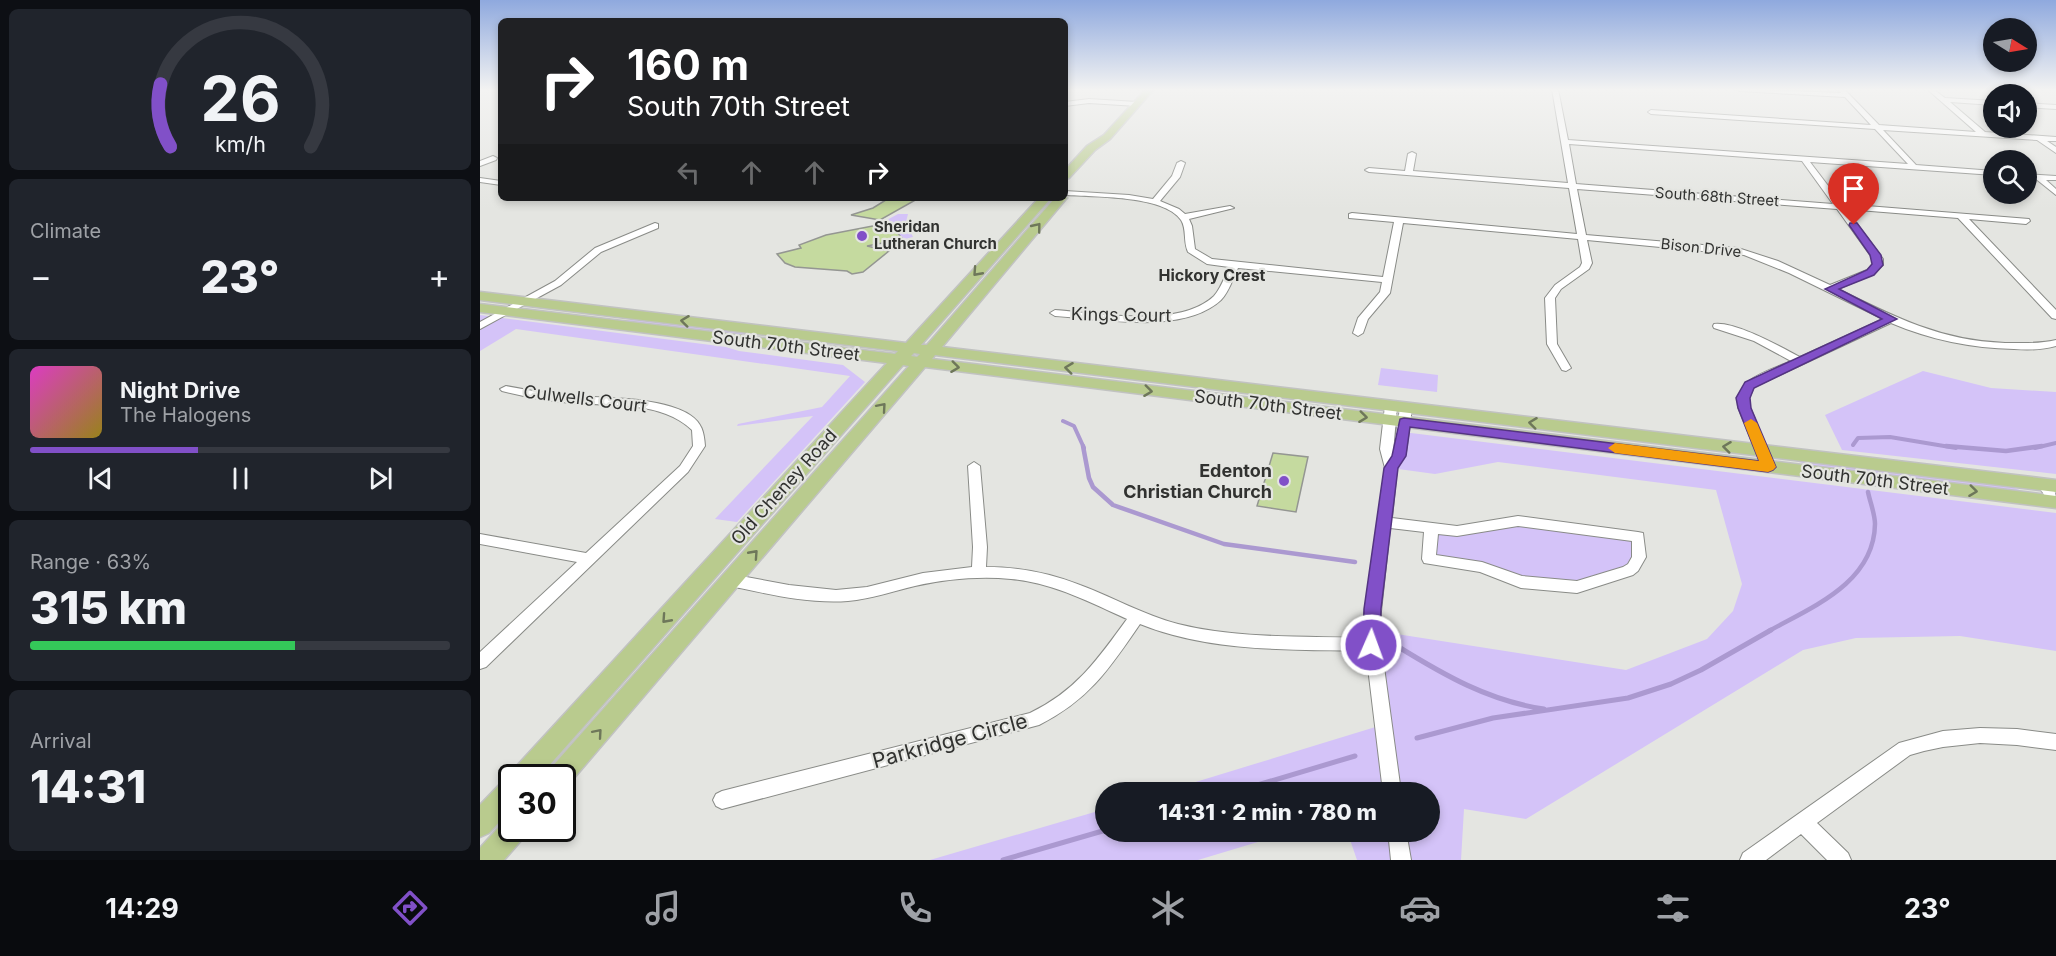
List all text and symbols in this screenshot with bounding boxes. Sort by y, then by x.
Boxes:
north arrow [1983,18,2037,72]
map controls [1983,18,2037,204]
text: 160 m [627,39,749,90]
icon: right [528,42,606,120]
text: 26 [200,61,280,136]
button: sound [1983,84,2037,138]
text: South 70th Street [627,90,850,123]
text: km/h [215,131,265,157]
button: search [1983,150,2037,204]
icon: left [672,156,705,189]
icon: ahead [735,156,768,189]
icon: ahead [798,156,831,189]
icon: right [861,156,894,189]
pin [1828,163,1879,225]
icon: arrive [1837,172,1870,205]
street label: South 68th Street [1654,183,1780,210]
place label: Sheridan Lutheran Church [874,217,997,253]
text: Climate [30,219,101,243]
one-way arrow [1029,223,1040,234]
marker: Sheridan Lutheran Church [855,229,869,243]
street label: Bison Drive [1660,234,1742,261]
text: 23° [201,249,279,304]
text: − [30,256,52,296]
text: + [428,256,450,296]
district label: Hickory Crest [1159,265,1266,285]
one-way arrow [973,266,984,276]
street label: Kings Court [1071,303,1172,326]
one-way arrow [680,315,689,328]
street label: South 70th Street [711,326,861,365]
one-way arrow [950,361,959,373]
one-way arrow [1064,362,1073,374]
text: Night Drive [120,377,240,403]
street label: Culwells Court [522,381,648,416]
one-way arrow [1144,384,1153,397]
street label: South 70th Street [1193,385,1343,424]
text: The Halogens [120,403,251,427]
one-way arrow [875,404,886,414]
one-way arrow [1358,410,1367,423]
one-way arrow [1529,417,1538,430]
street label: Old Cheney Road [726,425,841,549]
one-way arrow [1722,441,1731,453]
place label: Edenton Christian Church [1123,460,1272,502]
street label: South 70th Street [1800,460,1950,499]
icon: previous [84,462,117,495]
icon: pause [224,462,257,495]
icon: next [364,462,397,495]
marker: Edenton Christian Church [1277,474,1291,488]
one-way arrow [1969,485,1978,497]
text: Range · 63% [30,550,151,574]
one-way arrow [747,551,758,561]
text: 315 km [30,580,187,635]
one-way arrow [662,612,673,623]
position arrow [1339,613,1403,677]
street label: Parkridge Circle [870,708,1030,773]
text: Arrival [30,729,92,753]
one-way arrow [590,729,601,740]
text: 14:31 [30,759,146,814]
speed limit sign: 30 [498,764,576,842]
text: 14:31 · 2 min · 780 m [1158,799,1377,825]
icon: directions [389,887,431,929]
icon: music [642,887,684,929]
icon: phone [894,887,936,929]
icon: climate [1147,887,1189,929]
icon: car [1399,887,1441,929]
icon: filters [1652,887,1694,929]
text: 14:29 [105,892,179,925]
text: 23° [1904,892,1951,925]

